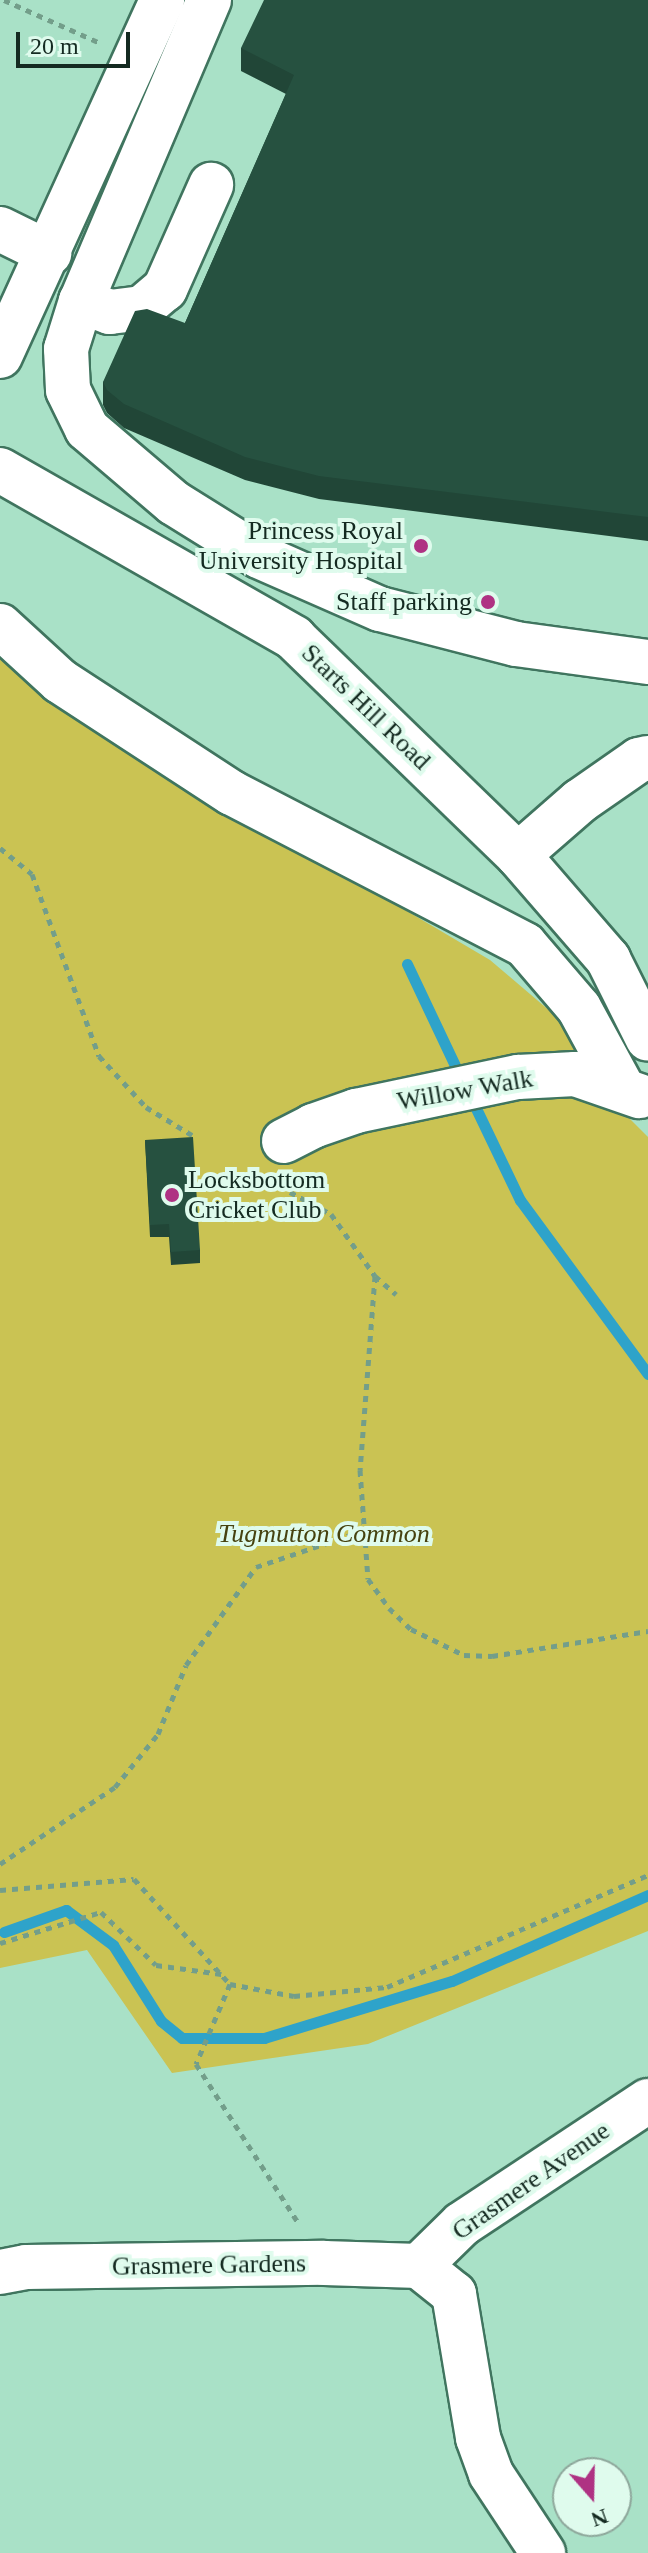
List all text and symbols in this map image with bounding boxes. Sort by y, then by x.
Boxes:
scale bar [20,16,134,66]
text: 20 m [30,33,79,59]
place label: Princess Royal University Hospital [199,515,403,576]
marker: Princess Royal University Hospital [410,535,432,557]
place label: Staff parking [336,586,472,618]
marker: Staff parking [479,593,497,611]
street label: Starts Hill Road [295,638,437,776]
street label: Willow Walk [395,1063,535,1117]
place label: Locksbottom Cricket Club [188,1164,325,1226]
marker: Locksbottom Cricket Club [163,1186,181,1204]
park label: Tugmutton Common [218,1518,430,1550]
street label: Grasmere Avenue [446,2115,616,2247]
street label: Grasmere Gardens [112,2248,306,2282]
north arrow [552,2457,632,2537]
text: N [588,2504,611,2533]

